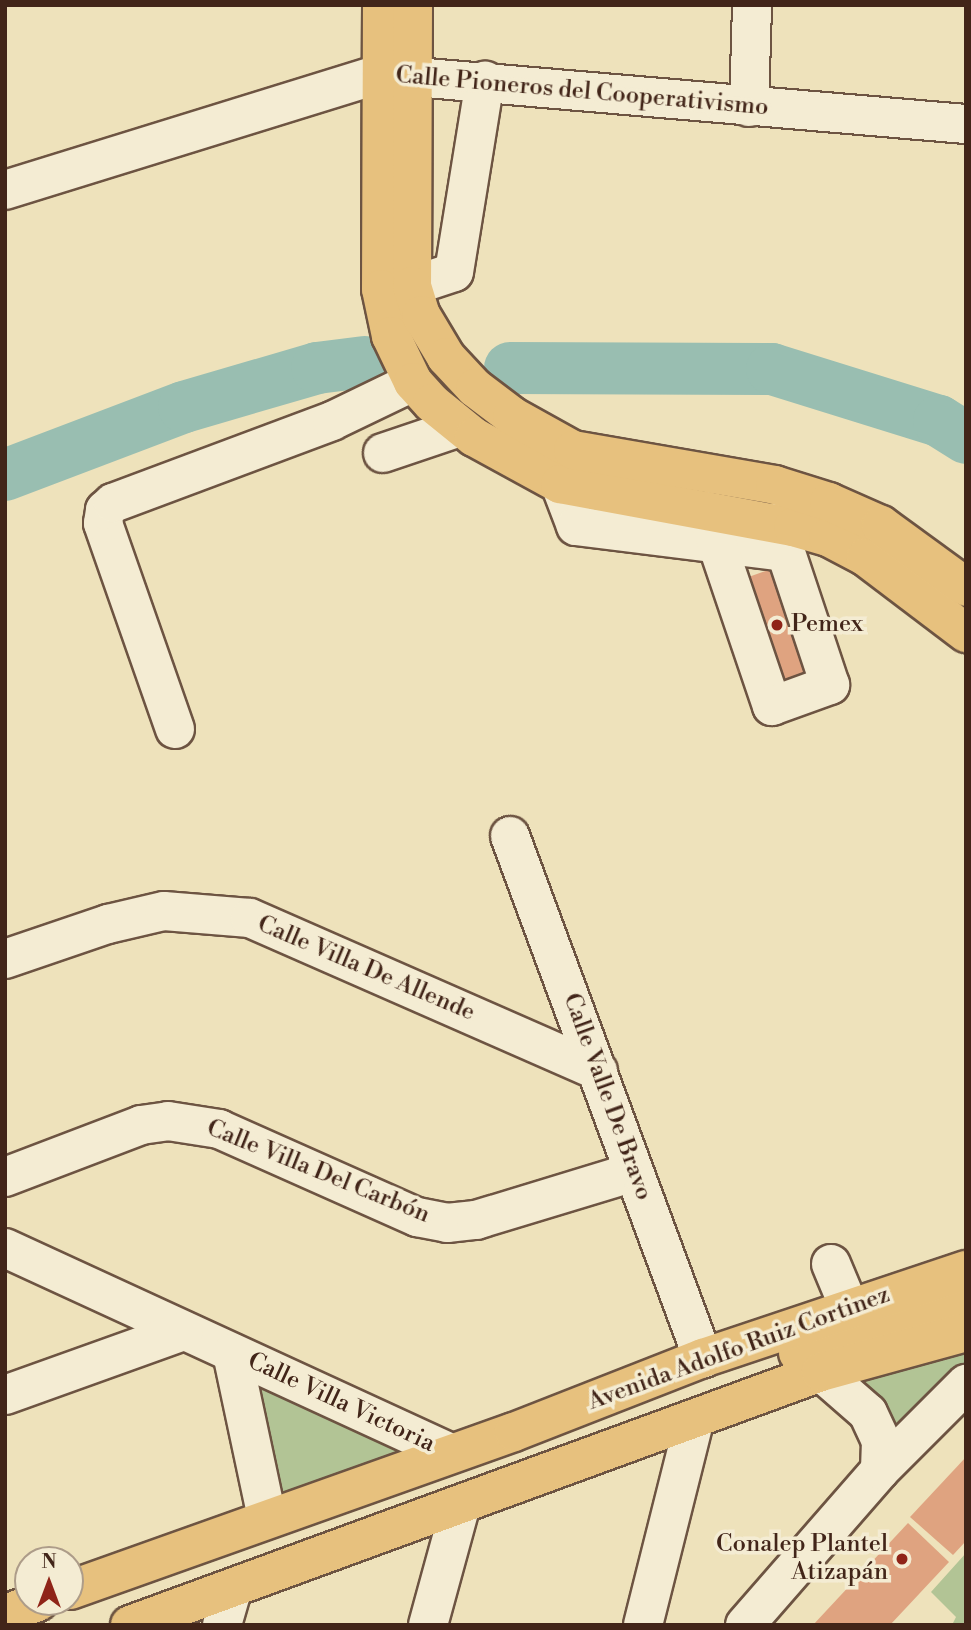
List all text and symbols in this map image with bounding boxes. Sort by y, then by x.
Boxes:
street label: Calle Pioneros del Cooperativismo [394,61,770,123]
place label: Pemex [791,611,863,639]
marker: Pemex [769,617,785,633]
street label: Calle Villa De Allende [253,910,479,1028]
street label: Calle Valle De Bravo [556,990,658,1204]
street label: Calle Villa Del Carbón [202,1114,434,1230]
street label: Avenida Adolfo Ruiz Cortinez [584,1281,894,1417]
street label: Calle Villa Victoria [243,1347,439,1459]
place label: Conalep Plantel Atizapán [716,1531,888,1587]
north arrow [14,1546,84,1616]
text: N [41,1550,57,1574]
marker: Conalep Plantel Atizapán [894,1551,910,1567]

